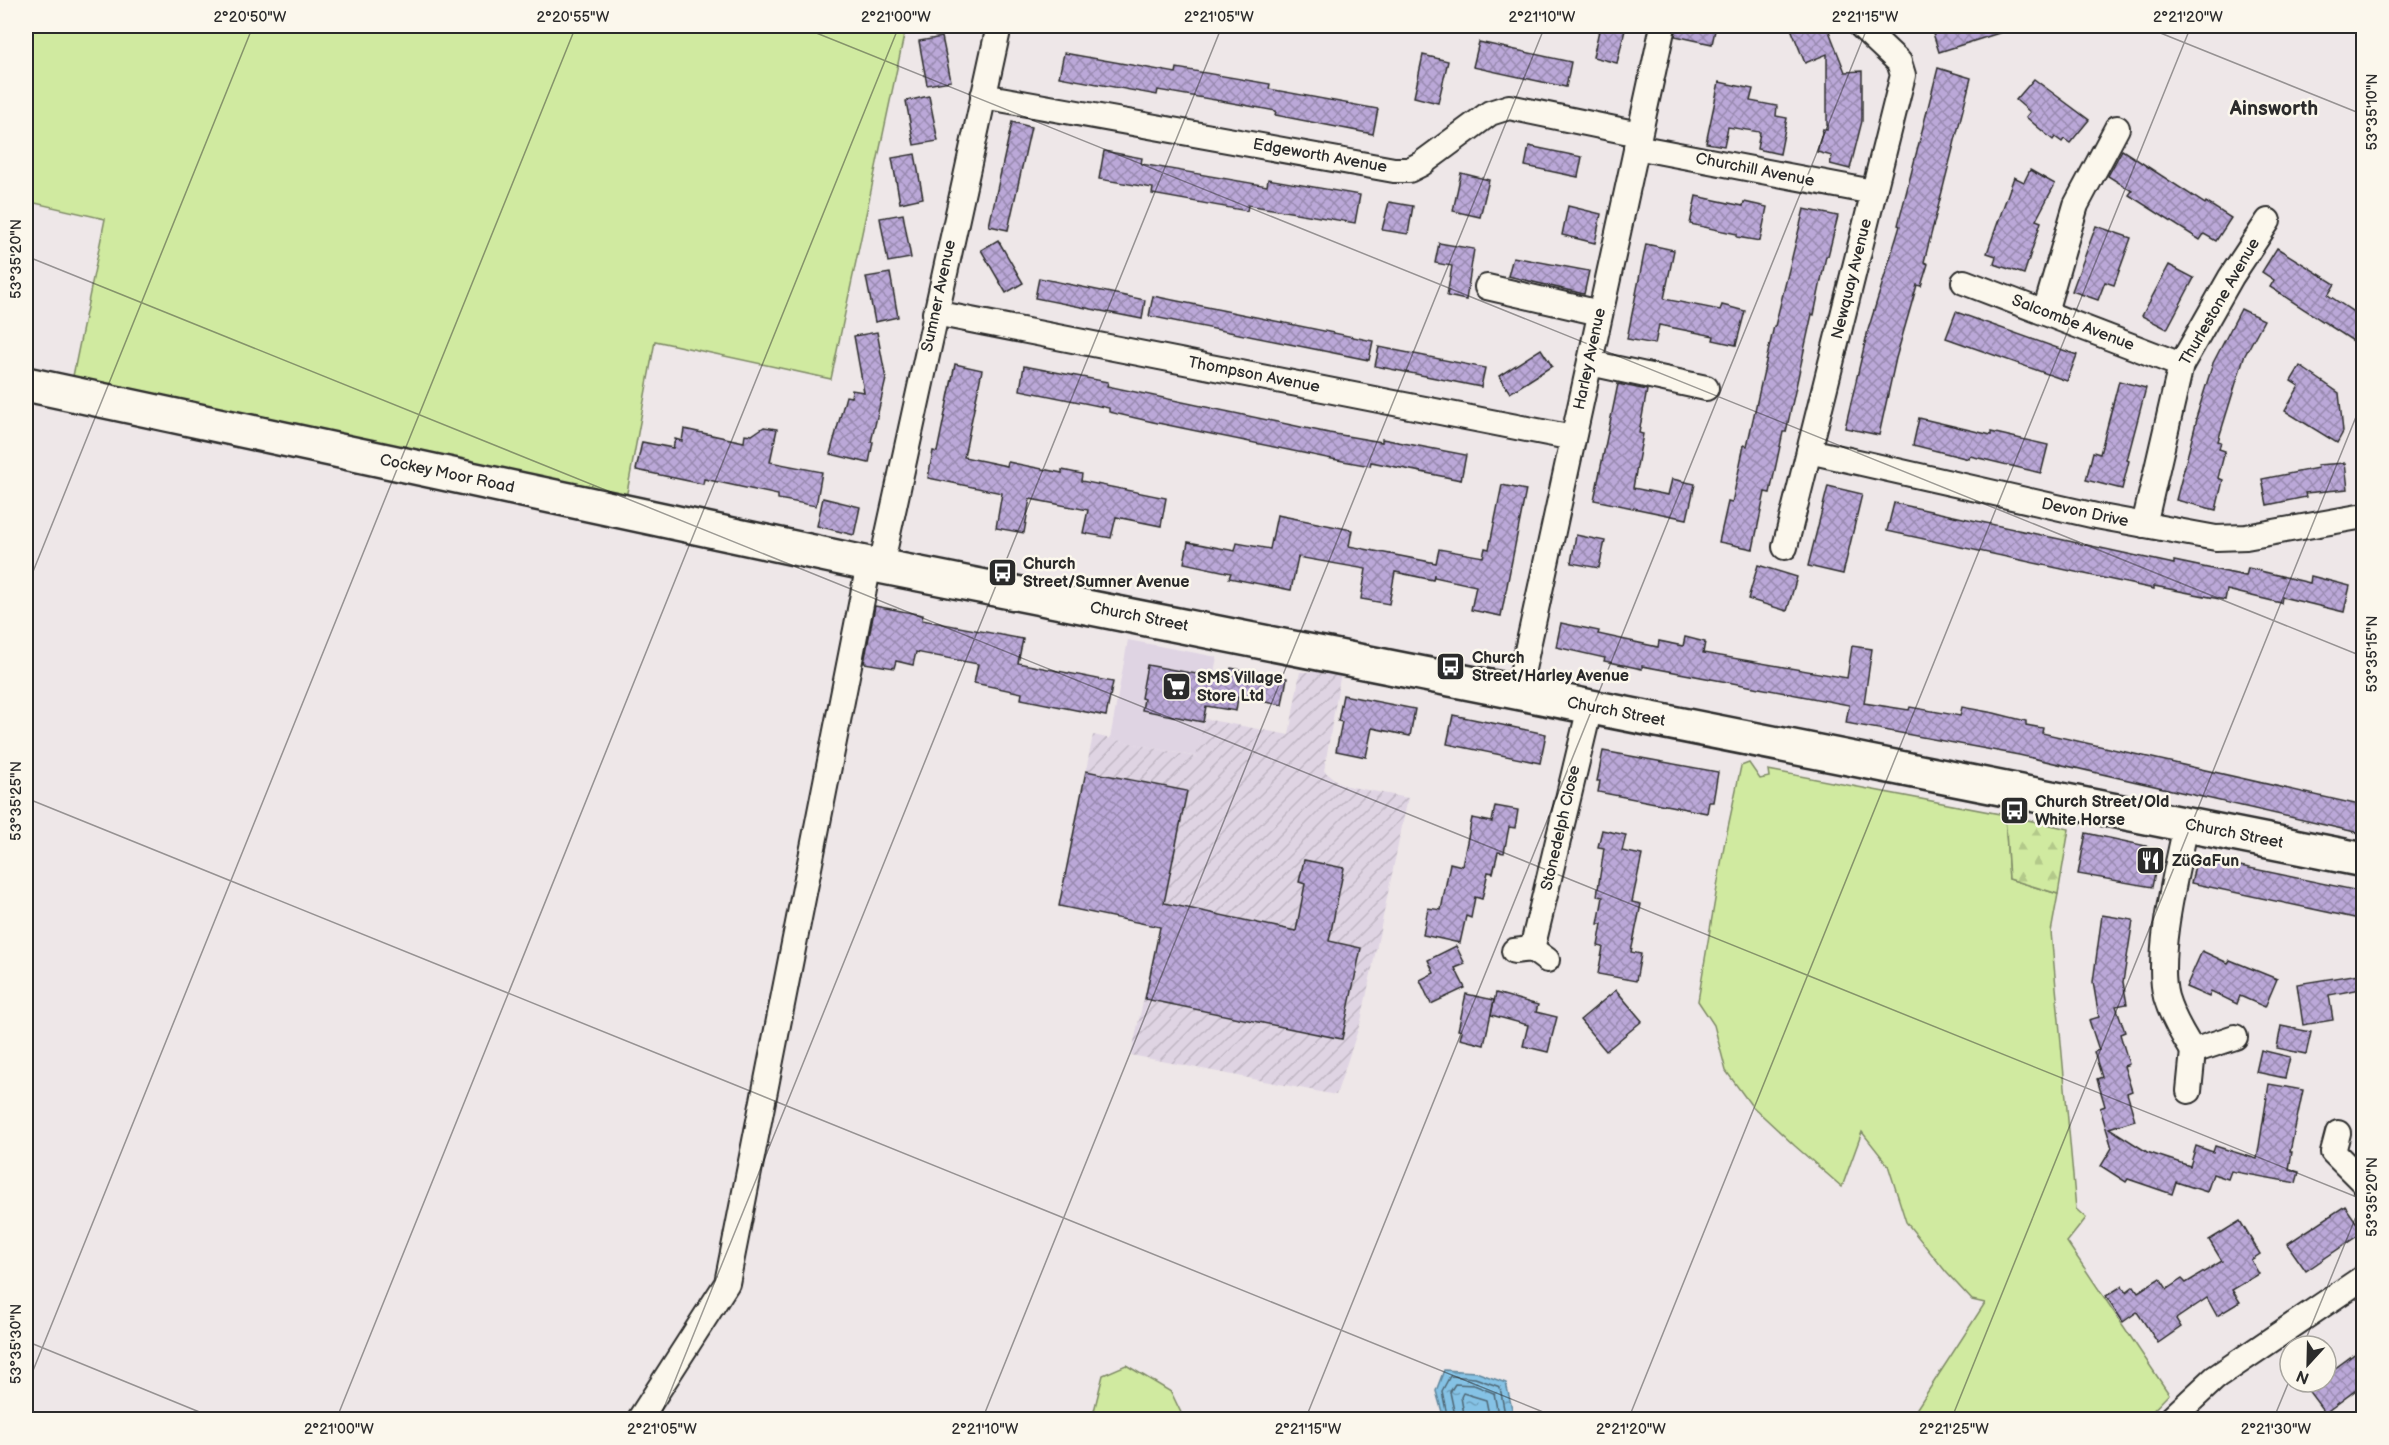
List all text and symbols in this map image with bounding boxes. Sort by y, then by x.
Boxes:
text: 2°20'50"W [214,8,287,27]
text: 2°20'55"W [537,8,610,27]
text: 2°21'00"W [861,8,931,27]
text: 2°21'05"W [1184,8,1254,27]
text: 2°21'10"W [1509,8,1576,27]
text: 2°21'15"W [1832,8,1899,27]
text: 2°21'20"W [2153,8,2223,27]
text: 53°35'10"N [2363,73,2382,151]
district label: Ainsworth [2229,97,2318,121]
street label: Edgeworth Avenue [1251,135,1389,177]
street label: Churchill Avenue [1694,149,1817,191]
street label: Newquay Avenue [1828,216,1876,341]
text: 53°35'20"N [7,219,26,299]
street label: Thurlestone Avenue [2176,235,2264,369]
street label: Sumner Avenue [918,238,960,354]
street label: Salcombe Avenue [2009,291,2137,355]
street label: Harley Avenue [1570,306,1610,412]
street label: Thompson Avenue [1187,353,1322,397]
street label: Cockey Moor Road [378,450,516,498]
street label: Devon Drive [2040,495,2131,532]
place label: Church Street/Sumner Avenue [1023,555,1189,592]
bus stop icon: Church Street/Sumner Avenue [986,557,1018,589]
street label: Church Street [1088,598,1190,636]
text: 53°35'15"N [2363,616,2382,692]
place label: Church Street/Harley Avenue [1472,649,1629,686]
bus stop icon: Church Street/Harley Avenue [1435,651,1467,683]
place label: SMS Village Store Ltd [1197,669,1283,706]
supermarket icon: SMS Village Store Ltd [1160,671,1192,703]
street label: Church Street [1565,693,1667,731]
text: 53°35'25"N [7,761,26,841]
street label: Stonedelph Close [1537,763,1585,892]
place label: Church Street/Old White Horse [2035,793,2169,830]
bus stop icon: Church Street/Old White Horse [1998,795,2030,827]
street label: Church Street [2183,815,2285,853]
restaurant icon: ZüGaFun [2135,845,2167,877]
place label: ZüGaFun [2172,852,2239,871]
text: 53°35'20"N [2363,1157,2382,1237]
text: 53°35'30"N [7,1304,26,1384]
north arrow [2278,1334,2338,1394]
text: N [2294,1365,2312,1388]
text: 2°21'00"W [304,1420,374,1439]
text: 2°21'05"W [627,1420,697,1439]
text: 2°21'10"W [952,1420,1019,1439]
text: 2°21'15"W [1275,1420,1342,1439]
text: 2°21'20"W [1596,1420,1666,1439]
text: 2°21'25"W [1919,1420,1989,1439]
text: 2°21'30"W [2241,1420,2312,1439]

